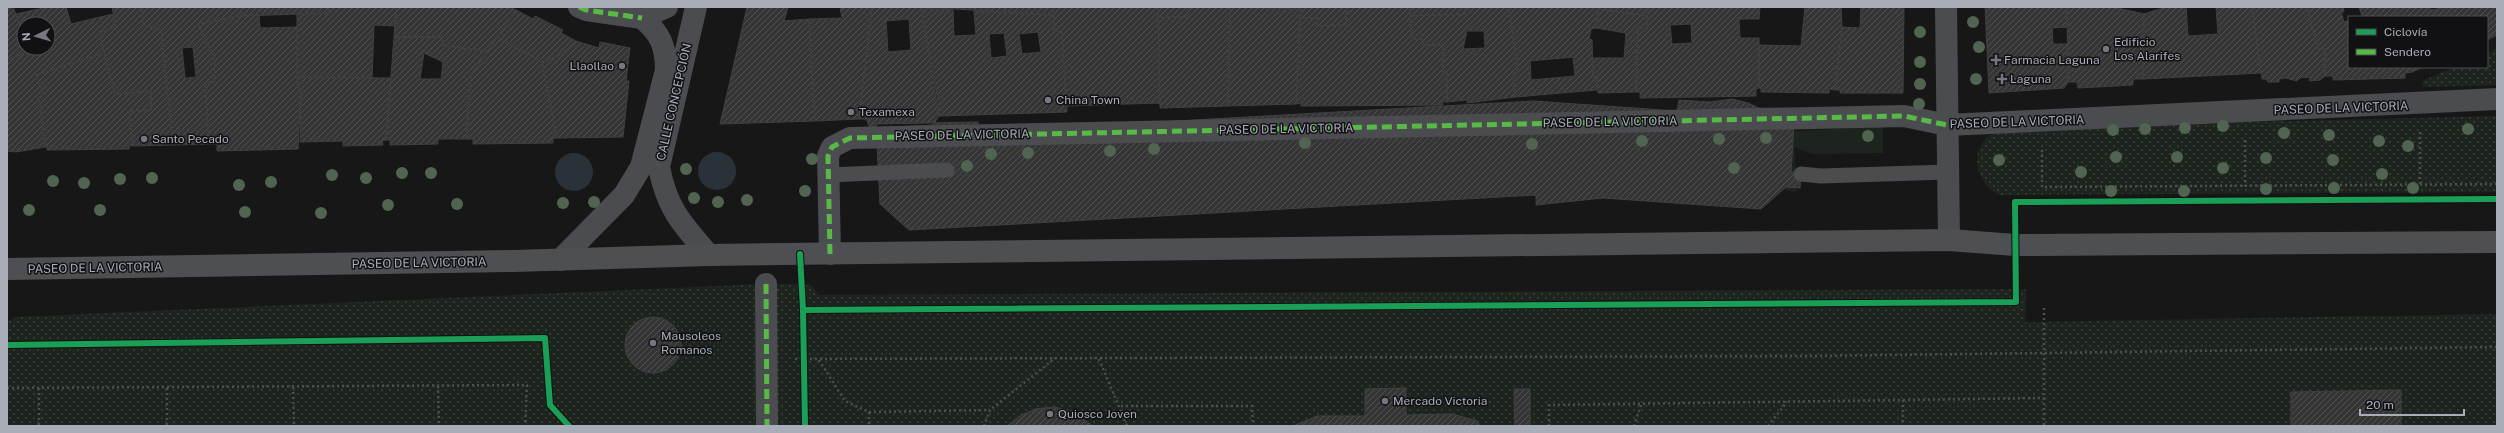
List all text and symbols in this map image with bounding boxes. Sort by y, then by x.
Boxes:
north arrow [16,16,56,56]
legend [2348,16,2488,68]
text: Ciclovía [2384,25,2427,39]
text: N [20,32,32,42]
place label: Edificio Los Alarifes [2114,35,2180,63]
street label: CALLE CONCEPCIÓN [654,42,694,162]
marker: Edificio Los Alarifes [2101,44,2111,54]
text: Sendero [2384,45,2431,59]
place label: Farmacia Laguna [2004,53,2100,67]
marker: Farmacia Laguna [1991,55,2001,65]
place label: Llaollao [570,59,614,73]
marker: Llaollao [617,61,627,71]
place label: Laguna [2010,72,2051,86]
marker: Laguna [1997,74,2007,84]
place label: China Town [1056,93,1120,107]
marker: China Town [1043,95,1053,105]
street label: PASEO DE LA VICTORIA [2273,99,2409,117]
place label: Texamexa [859,105,915,119]
marker: Texamexa [846,107,856,117]
street label: PASEO DE LA VICTORIA [1949,113,2085,131]
street label: PASEO DE LA VICTORIA [1543,114,1678,130]
street label: PASEO DE LA VICTORIA [1219,121,1354,137]
street label: PASEO DE LA VICTORIA [895,127,1030,143]
place label: Santo Pecado [152,132,229,146]
marker: Santo Pecado [139,134,149,144]
street label: PASEO DE LA VICTORIA [352,255,487,271]
street label: PASEO DE LA VICTORIA [28,260,163,276]
place label: Mausoleos Romanos [661,329,721,357]
marker: Mausoleos Romanos [648,338,658,348]
scale bar [2360,391,2464,417]
place label: Mercado Victoria [1393,394,1487,408]
marker: Mercado Victoria [1380,396,1390,406]
text: 20 m [2366,398,2394,412]
place label: Quiosco Joven [1058,407,1137,421]
marker: Quiosco Joven [1045,409,1055,419]

